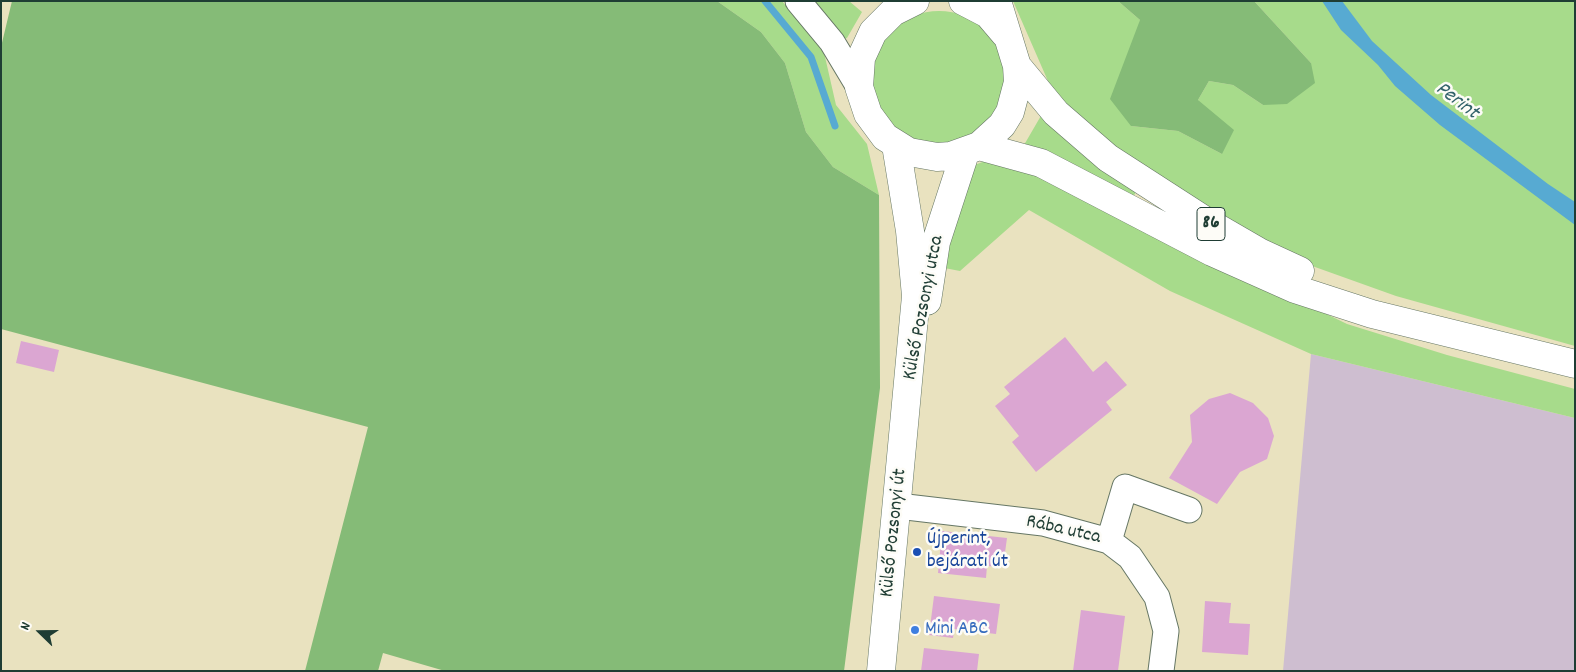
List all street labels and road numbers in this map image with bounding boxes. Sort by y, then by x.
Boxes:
road number: 86 [1197,208,1225,240]
street label: Külső Pozsonyi utca [899,234,951,382]
street label: Külső Pozsonyi út [876,468,914,598]
street label: Rába utca [1023,511,1103,551]

